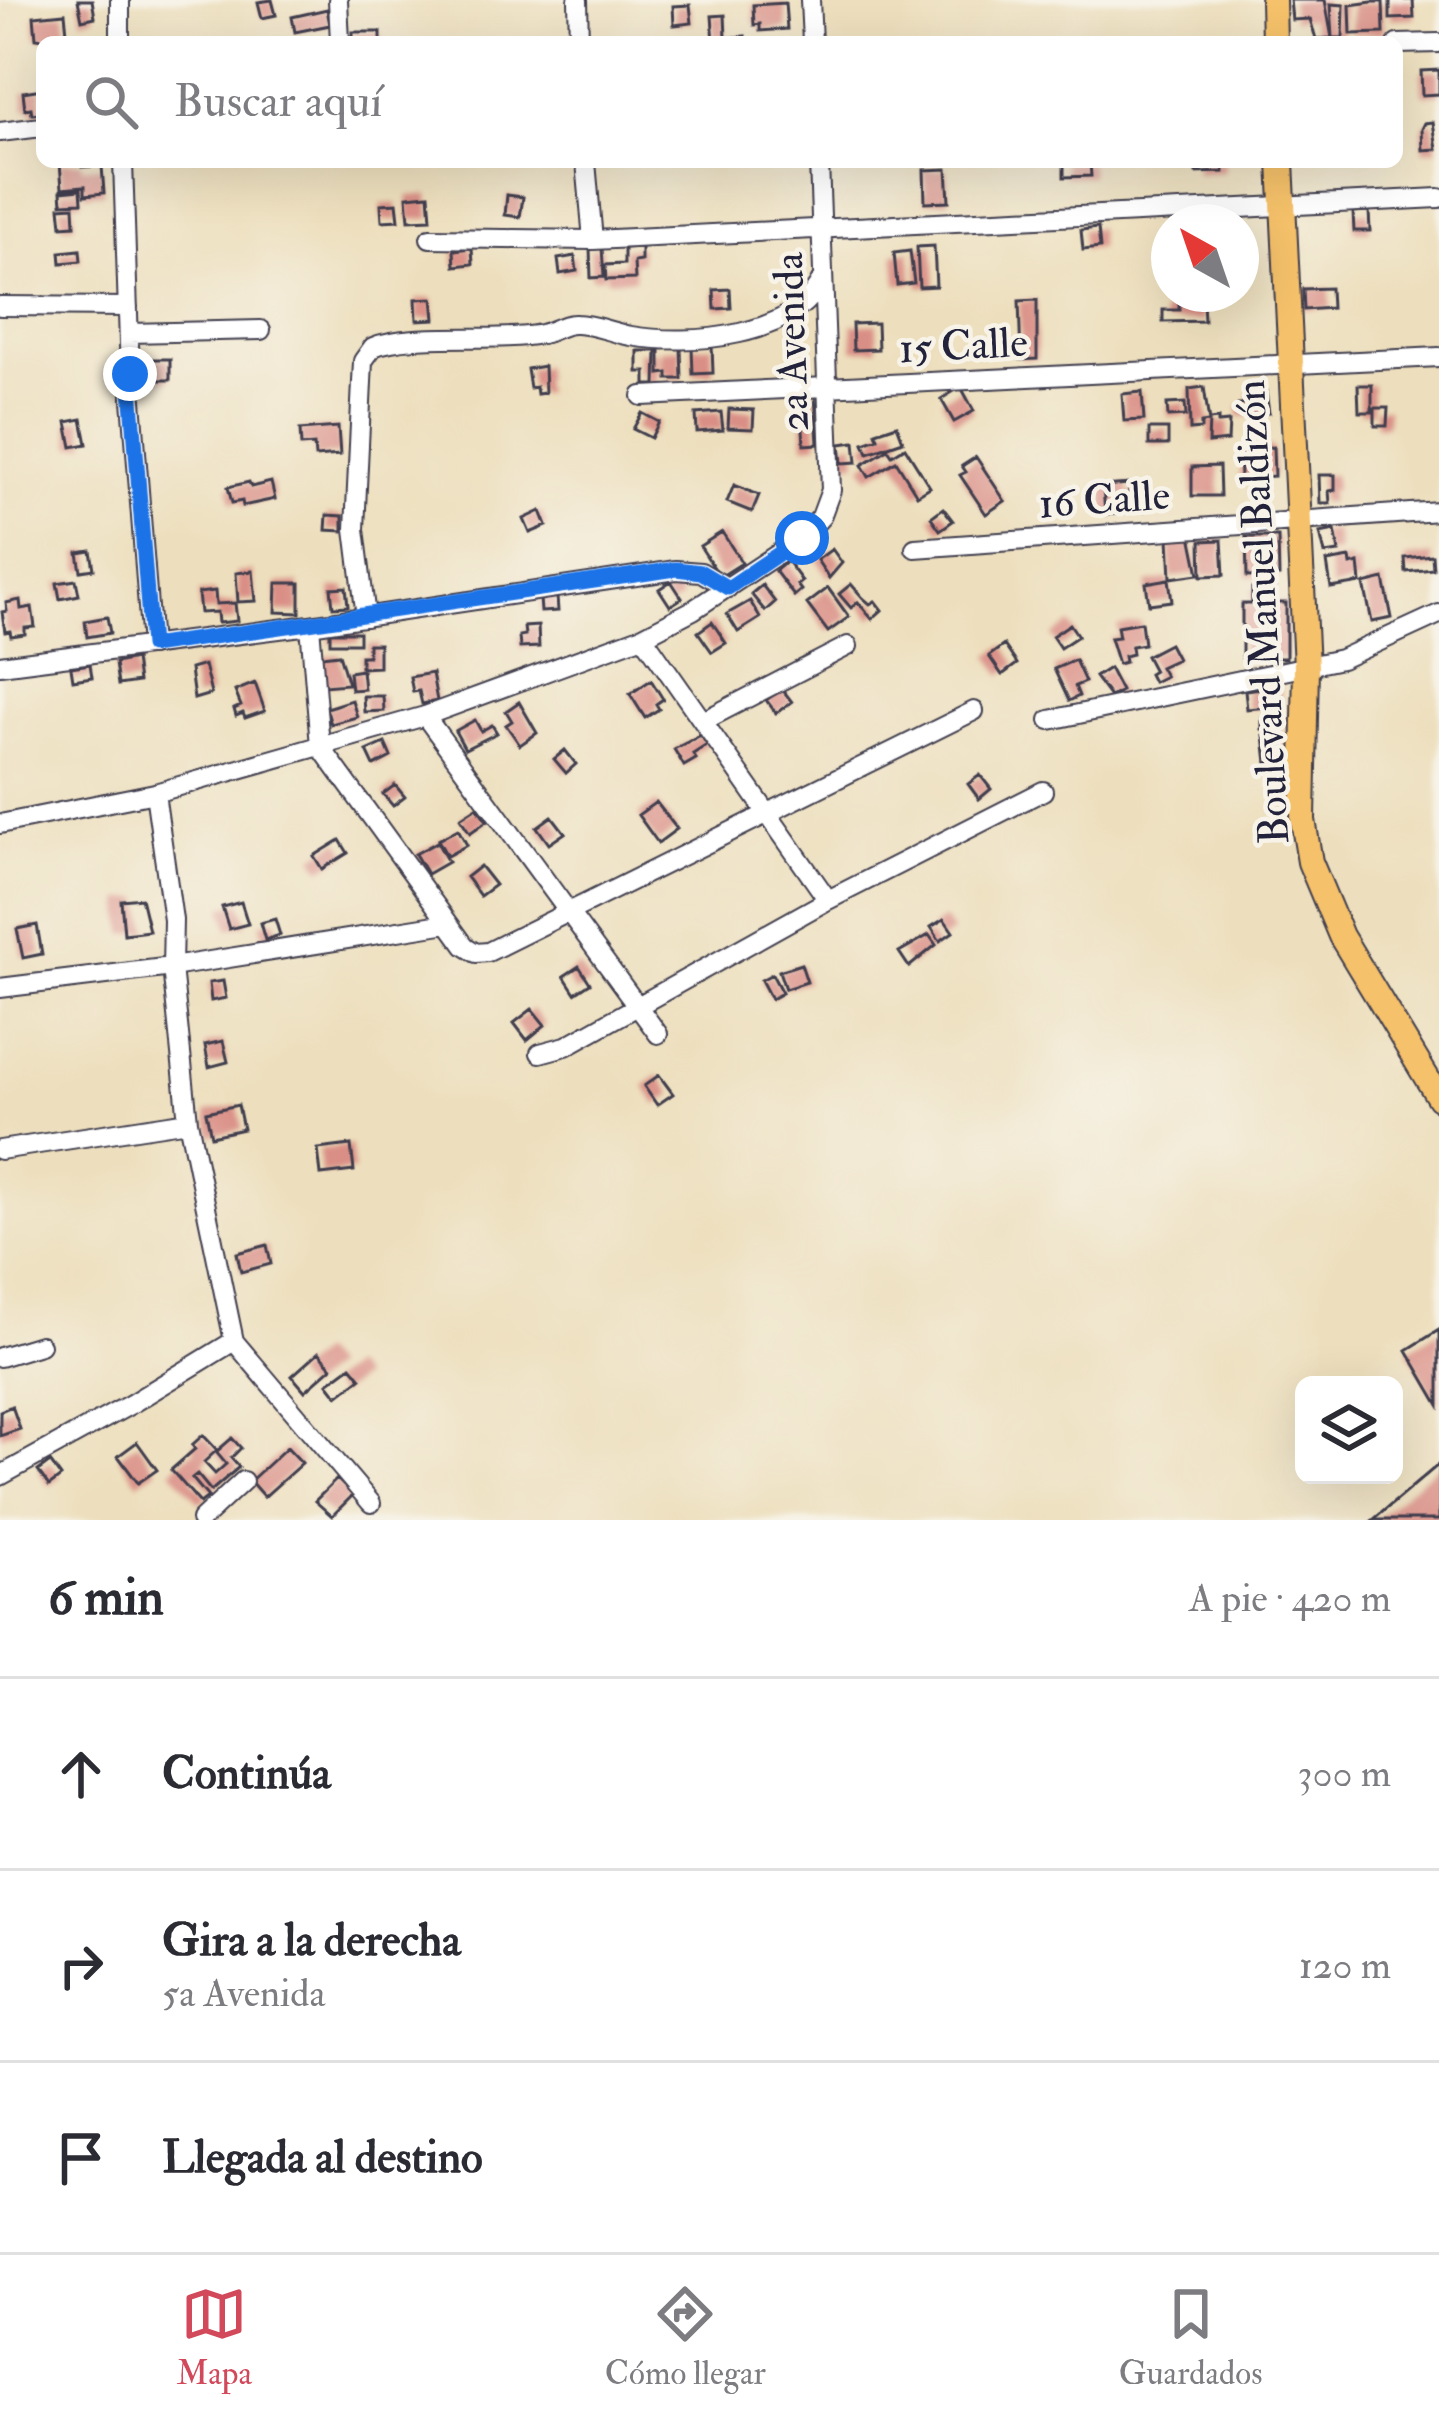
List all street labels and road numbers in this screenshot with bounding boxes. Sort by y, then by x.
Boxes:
street label: 2a Avenida [763,251,821,432]
street label: 15 Calle [897,317,1029,375]
street label: Boulevard Manuel Baldizón [1225,378,1301,845]
street label: 16 Calle [1037,469,1172,531]

